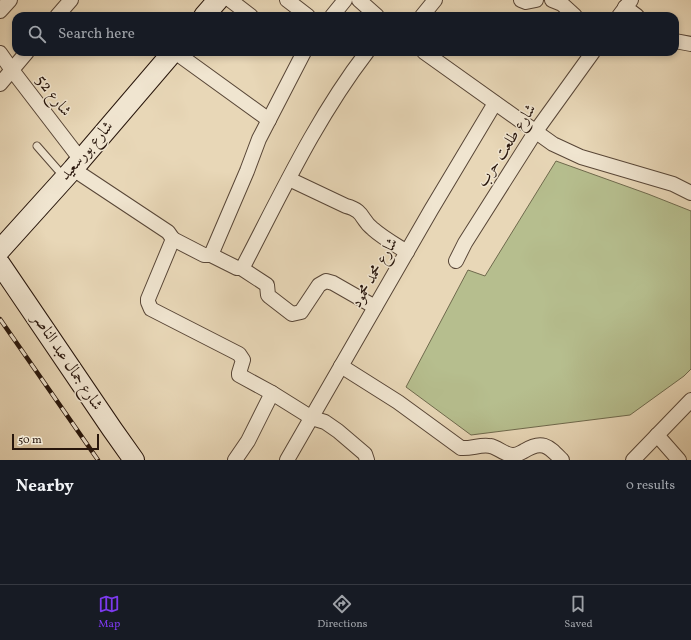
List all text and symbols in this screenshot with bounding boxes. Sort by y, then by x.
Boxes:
search box [12,12,679,56]
icon: search [26,23,48,45]
text: Search here [58,24,135,45]
street label: شارع 52 [29,71,76,122]
street label: شارع طلعت حرب [472,100,543,192]
street label: شارع بورسعيد [55,116,120,186]
street label: شارع محمد محمود [346,234,405,313]
street label: شارع جمال عبد الناصر [24,307,108,415]
scale bar [12,432,99,451]
text: 50 m [18,433,42,448]
text: Nearby [16,475,74,498]
text: 0 results [626,477,675,495]
tab: Map [98,593,120,632]
tab: Directions [317,593,368,632]
tab: Saved [564,593,593,632]

